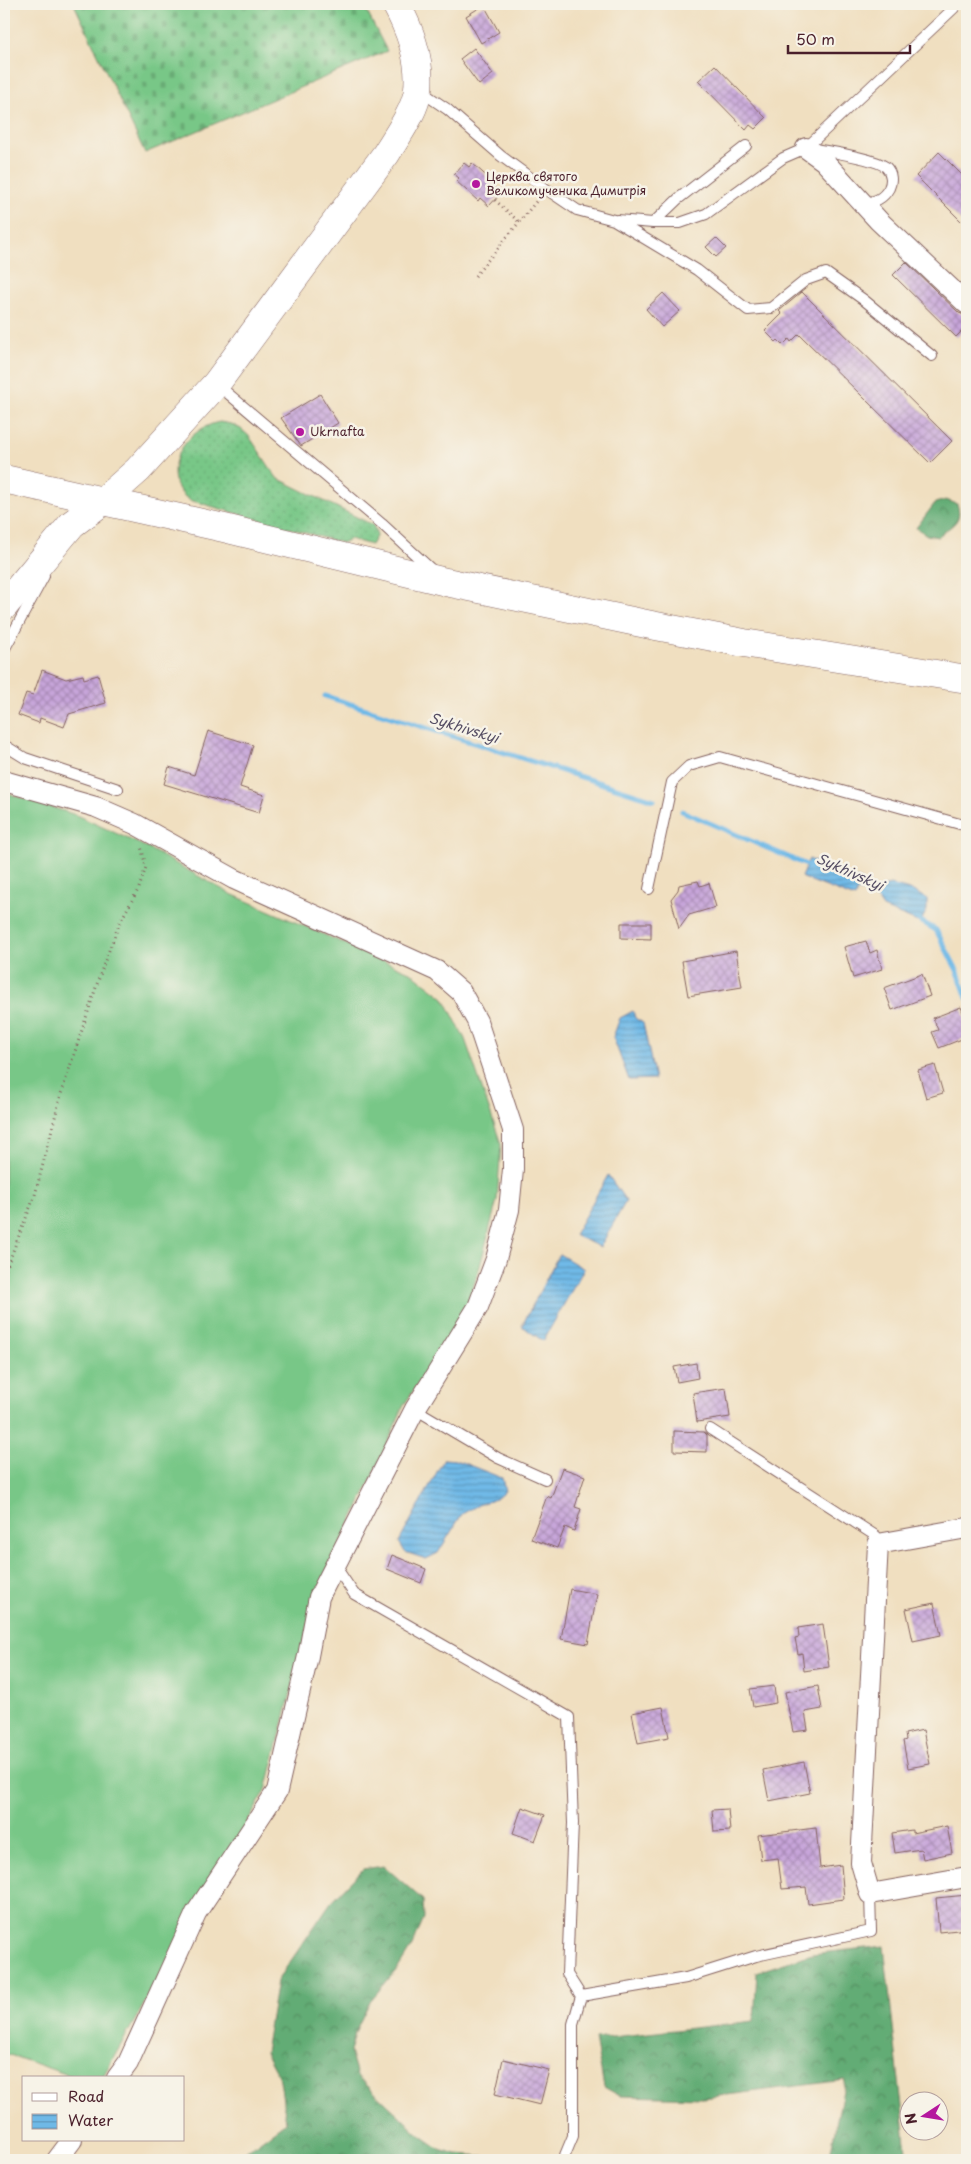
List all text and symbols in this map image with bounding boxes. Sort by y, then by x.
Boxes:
scale bar [788,22,911,54]
text: 50 m [796,27,835,50]
place label: Церква святого Великомученика Димитрія [486,167,646,199]
marker: Церква святого Великомученика Димитрія [470,178,482,190]
place label: Ukrnafta [310,422,365,440]
marker: Ukrnafta [294,426,306,438]
water label: Sykhivskyi [427,707,503,749]
water label: Sykhivskyi [813,847,889,897]
legend [22,2076,185,2142]
text: Road [68,2084,104,2107]
north arrow [898,2092,948,2142]
text: Water [68,2108,113,2131]
text: N [899,2111,922,2126]

